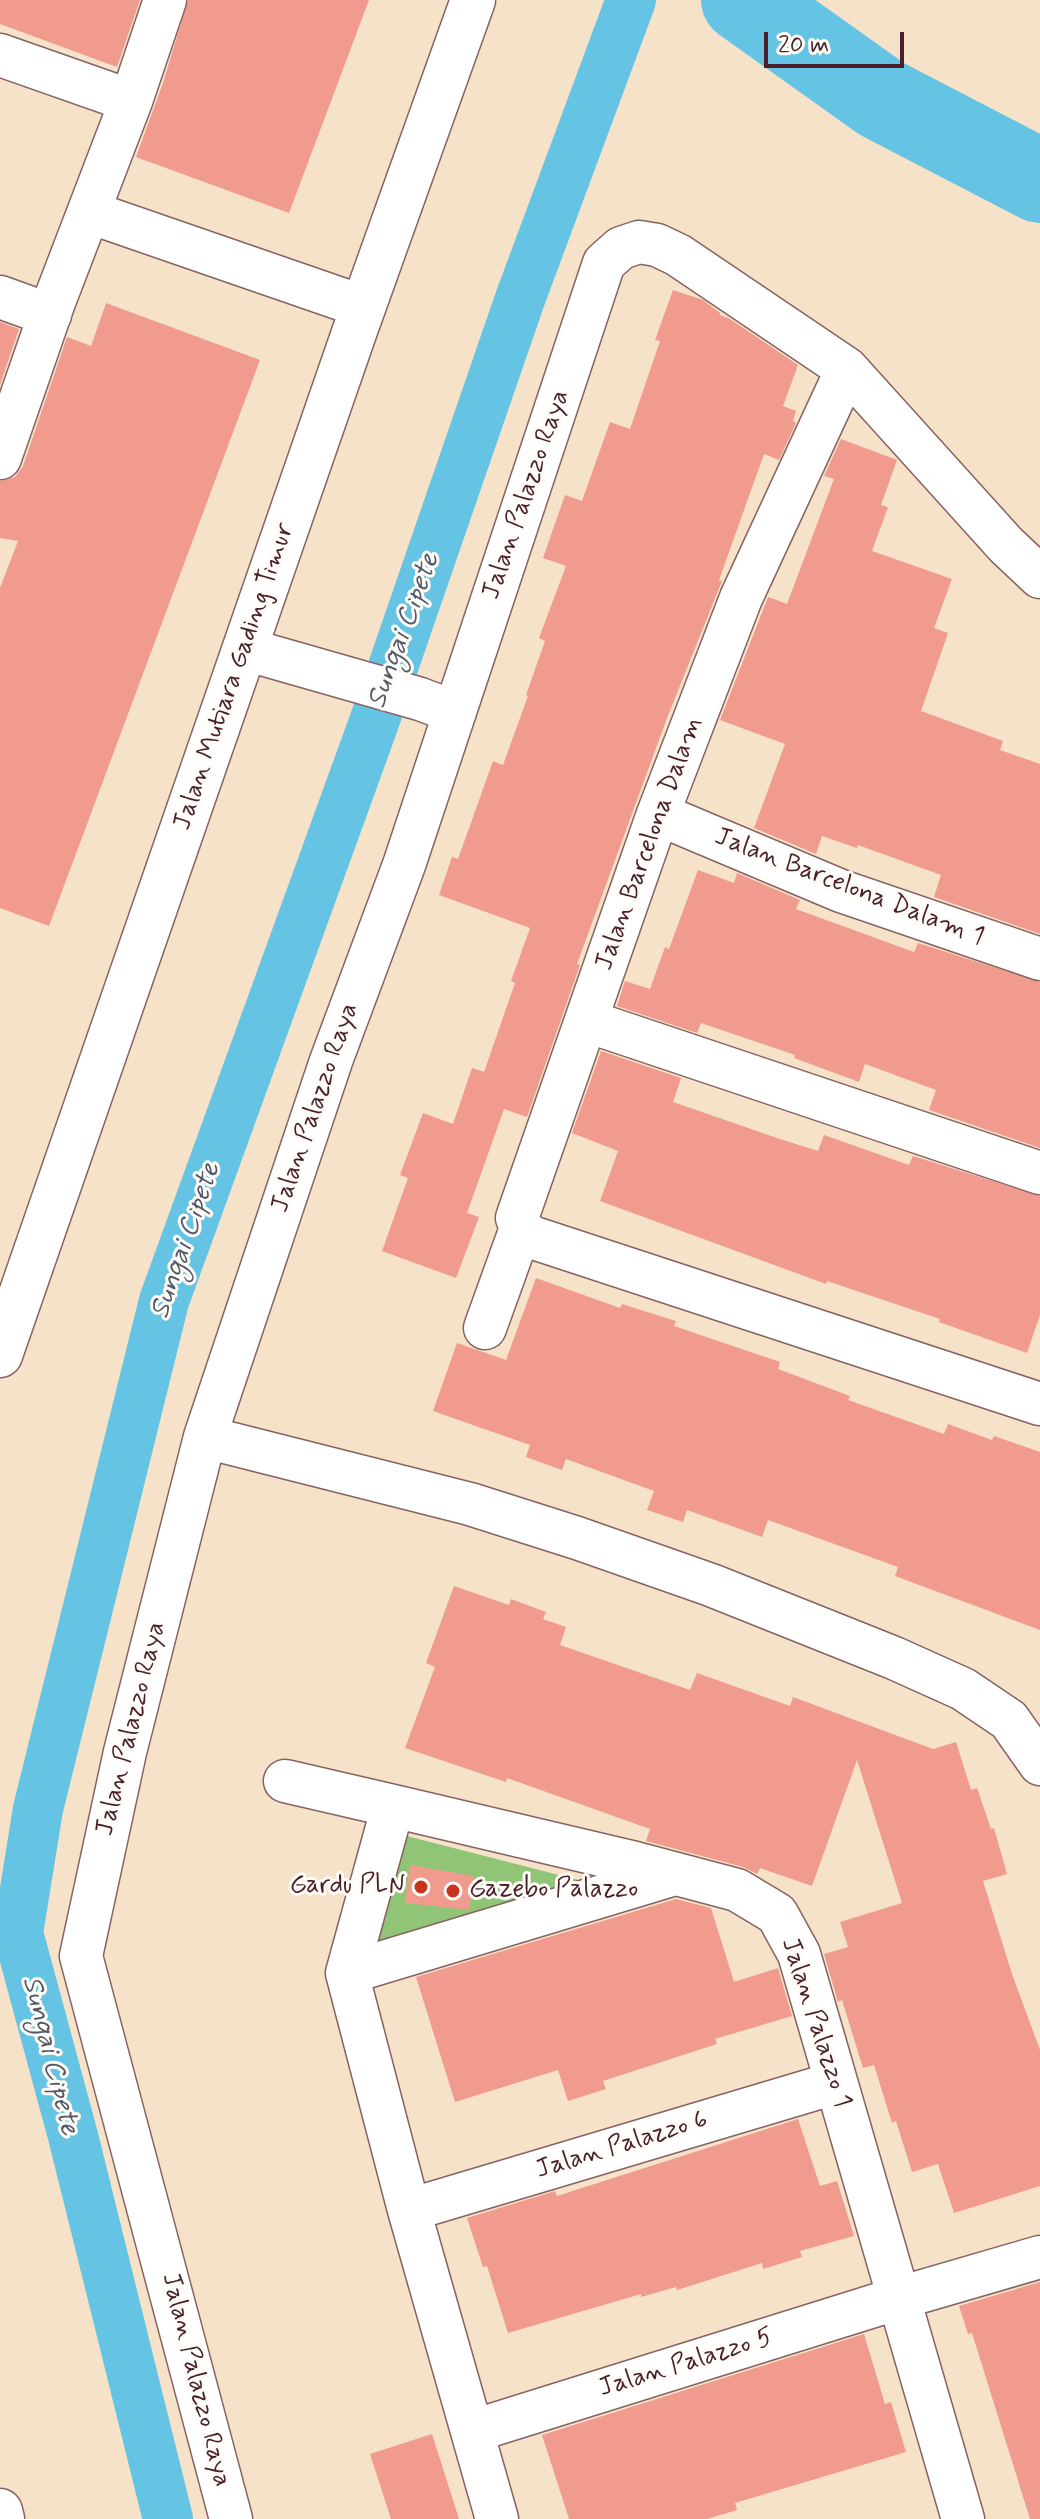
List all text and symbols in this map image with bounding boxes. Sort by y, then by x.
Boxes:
scale bar [768,16,908,66]
text: 20 m [778,30,829,61]
street label: Jalan Palazzo Raya [477,386,577,604]
street label: Jalan Mutiara Gading Timur [168,519,302,835]
water label: Sungai Cipete [361,549,449,713]
street label: Jalan Barcelona Dalam [590,713,710,975]
street label: Jalan Barcelona Dalam 1 [710,822,988,954]
street label: Jalan Palazzo Raya [266,999,366,1217]
water label: Sungai Cipete [145,1159,229,1323]
street label: Jalan Palazzo Raya [90,1619,174,1839]
place label: Gardu PLN [290,1871,405,1903]
place label: Gazebo Palazzo [469,1875,638,1907]
marker: Gardu PLN [412,1878,430,1896]
marker: Gazebo Palazzo [444,1882,462,1900]
street label: Jalan Palazzo 1 [773,1934,857,2112]
water label: Sungai Cipete [13,1973,85,2139]
street label: Jalan Palazzo 6 [532,2105,712,2187]
street label: Jalan Palazzo Raya [153,2270,237,2490]
street label: Jalan Palazzo 5 [595,2323,777,2405]

